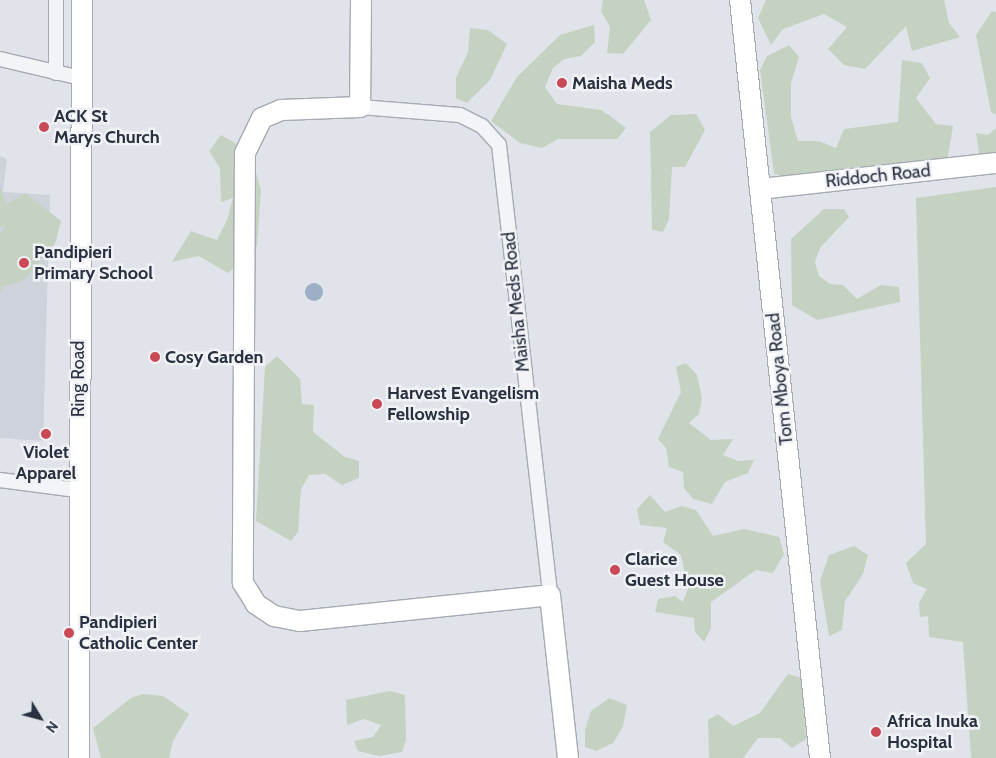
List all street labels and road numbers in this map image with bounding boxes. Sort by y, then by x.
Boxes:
street label: Riddoch Road [824,160,932,192]
street label: Maisha Meds Road [498,231,534,373]
street label: Tom Mboya Road [762,312,798,446]
street label: Ring Road [67,341,89,417]

